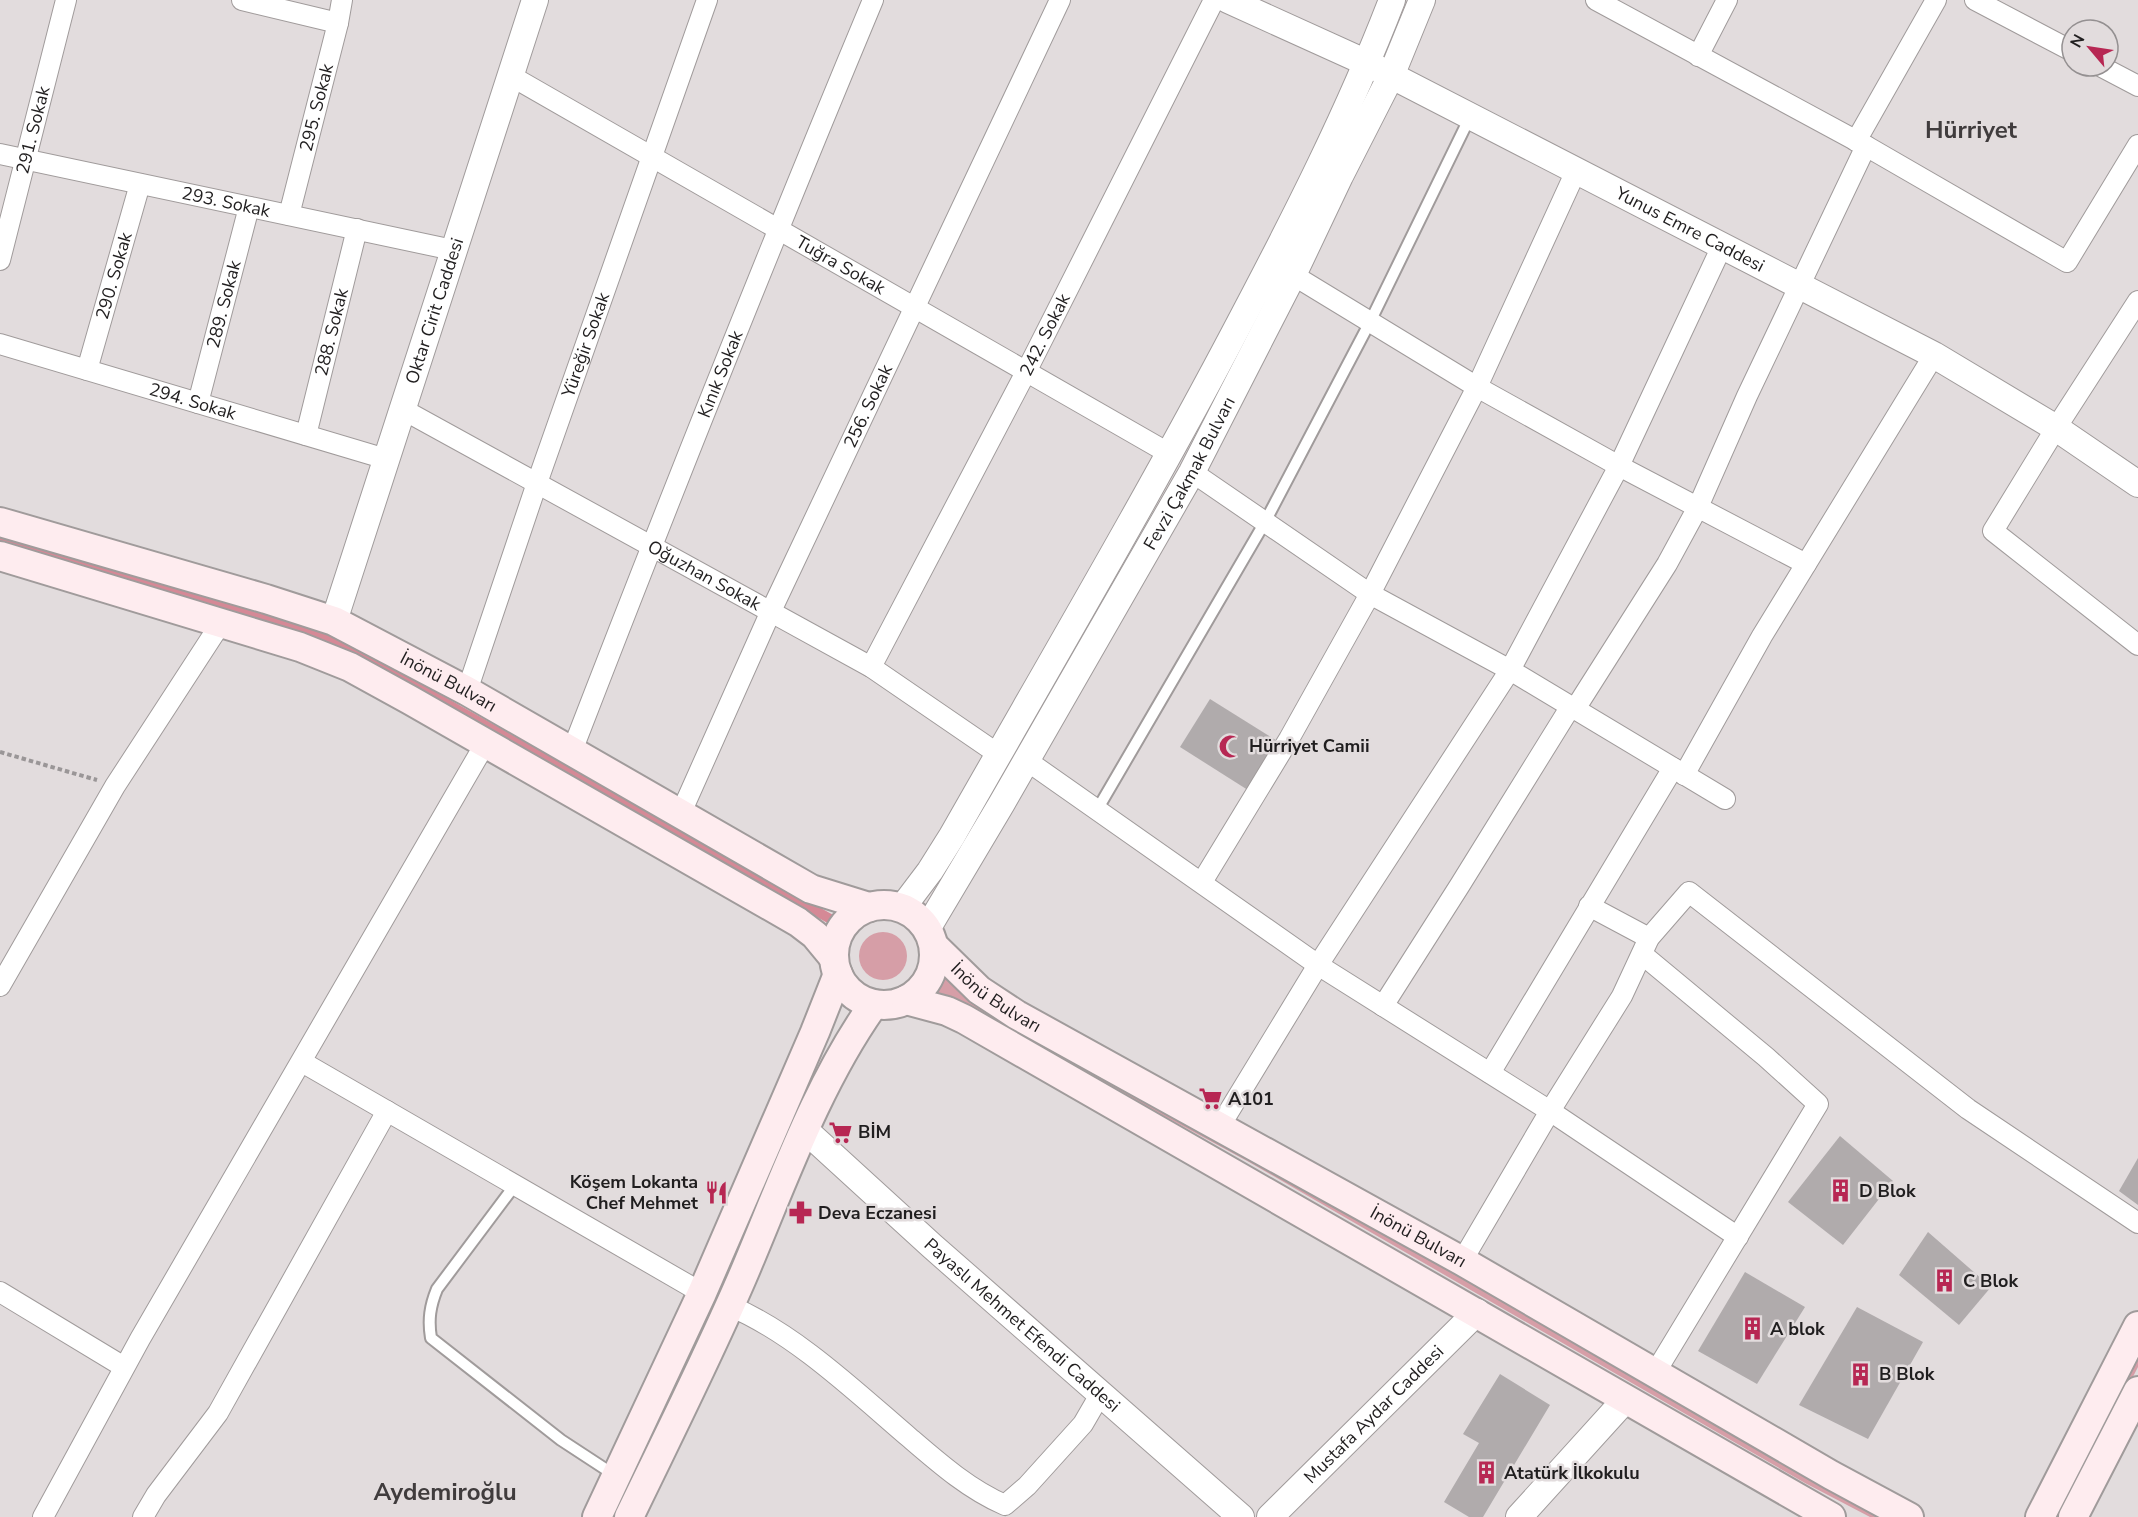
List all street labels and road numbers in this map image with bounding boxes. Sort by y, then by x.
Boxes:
street label: 295. Sokak [294,60,339,154]
street label: 291. Sokak [10,83,56,177]
street label: 293. Sokak [180,181,273,223]
street label: Yunus Emre Caddesi [1611,181,1769,278]
street label: 290. Sokak [90,228,138,322]
street label: Tuğra Sokak [792,230,891,301]
street label: Oktar Cirit Caddesi [400,235,469,387]
street label: 289. Sokak [201,257,247,351]
street label: 288. Sokak [309,285,354,379]
street label: Yüreğir Sokak [556,288,616,402]
street label: 242. Sokak [1014,288,1076,380]
street label: Kınık Sokak [692,326,749,421]
street label: 256. Sokak [838,360,898,452]
street label: 294. Sokak [146,377,240,426]
street label: Fevzi Çakmak Bulvarı [1138,392,1241,554]
street label: Oğuzhan Sokak [643,534,766,617]
street label: İnönü Bulvarı [396,646,501,718]
street label: İnönü Bulvarı [945,957,1045,1038]
street label: İnönü Bulvarı [1366,1201,1471,1273]
street label: Payaslı Mehmet Efendi Caddesi [919,1233,1125,1418]
street label: Mustafa Aydar Caddesi [1299,1340,1449,1489]

